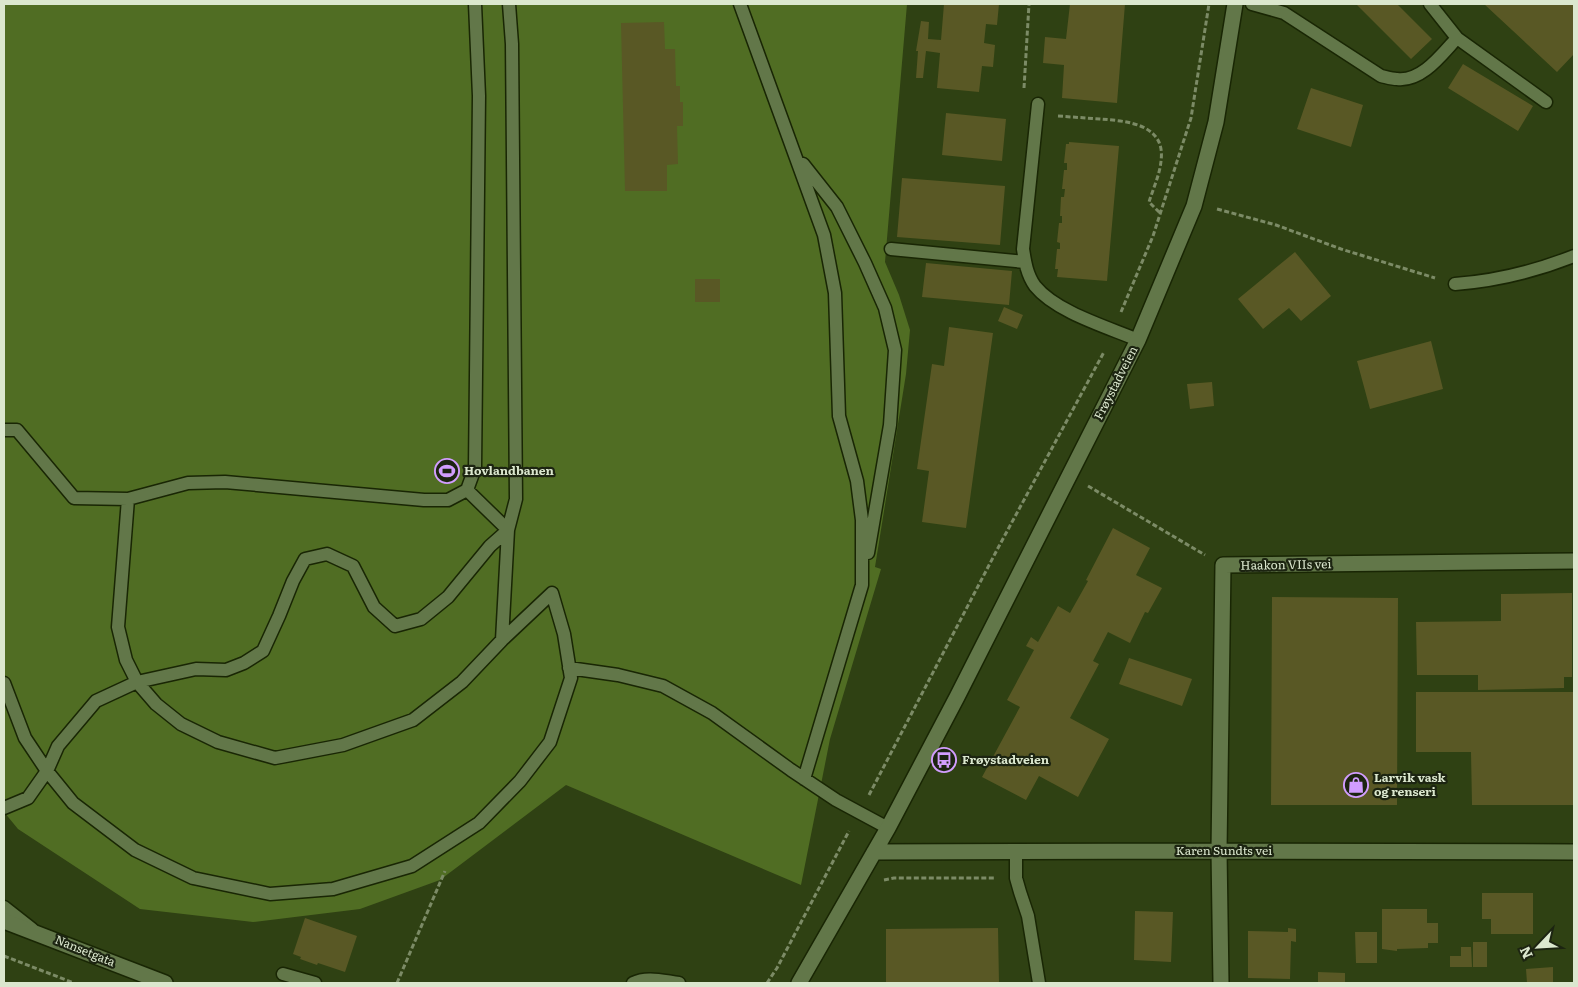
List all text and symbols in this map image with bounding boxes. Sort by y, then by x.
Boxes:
street label: Frøystadveien [1089,342,1141,423]
sports icon: Hovlandbanen [434,458,460,484]
place label: Hovlandbanen [464,461,554,479]
street label: Haakon VIIs vei [1240,554,1332,574]
bus stop icon: Frøystadveien [931,747,957,773]
place label: Frøystadveien [962,750,1050,768]
place label: Larvik vask og renseri [1374,768,1447,800]
shop icon: Larvik vask og renseri [1343,772,1369,798]
street label: Karen Sundts vei [1176,841,1272,859]
north arrow [1513,922,1563,972]
street label: Nansetgata [52,930,119,971]
text: N [1514,943,1537,962]

